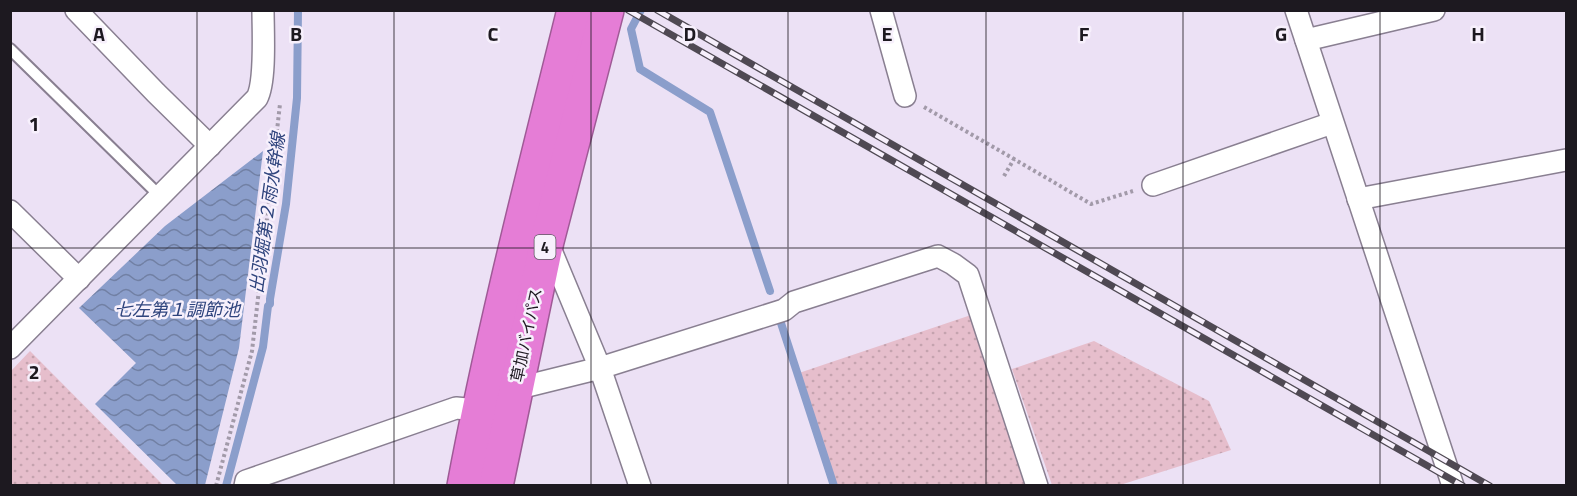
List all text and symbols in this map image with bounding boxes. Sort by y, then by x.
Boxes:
text: A [93,18,105,49]
text: B [290,18,302,49]
text: C [488,18,499,49]
text: D [684,18,696,49]
text: E [881,18,893,49]
text: F [1079,18,1090,49]
text: G [1275,18,1287,49]
text: H [1471,18,1485,49]
text: 1 [28,108,40,139]
water label: 出羽堀第２雨水幹線 [242,129,292,295]
road number: 4 [534,235,556,259]
street label: 草加バイパス [504,286,548,384]
water label: 七左第１調節池 [114,296,242,323]
text: 2 [28,356,40,387]

